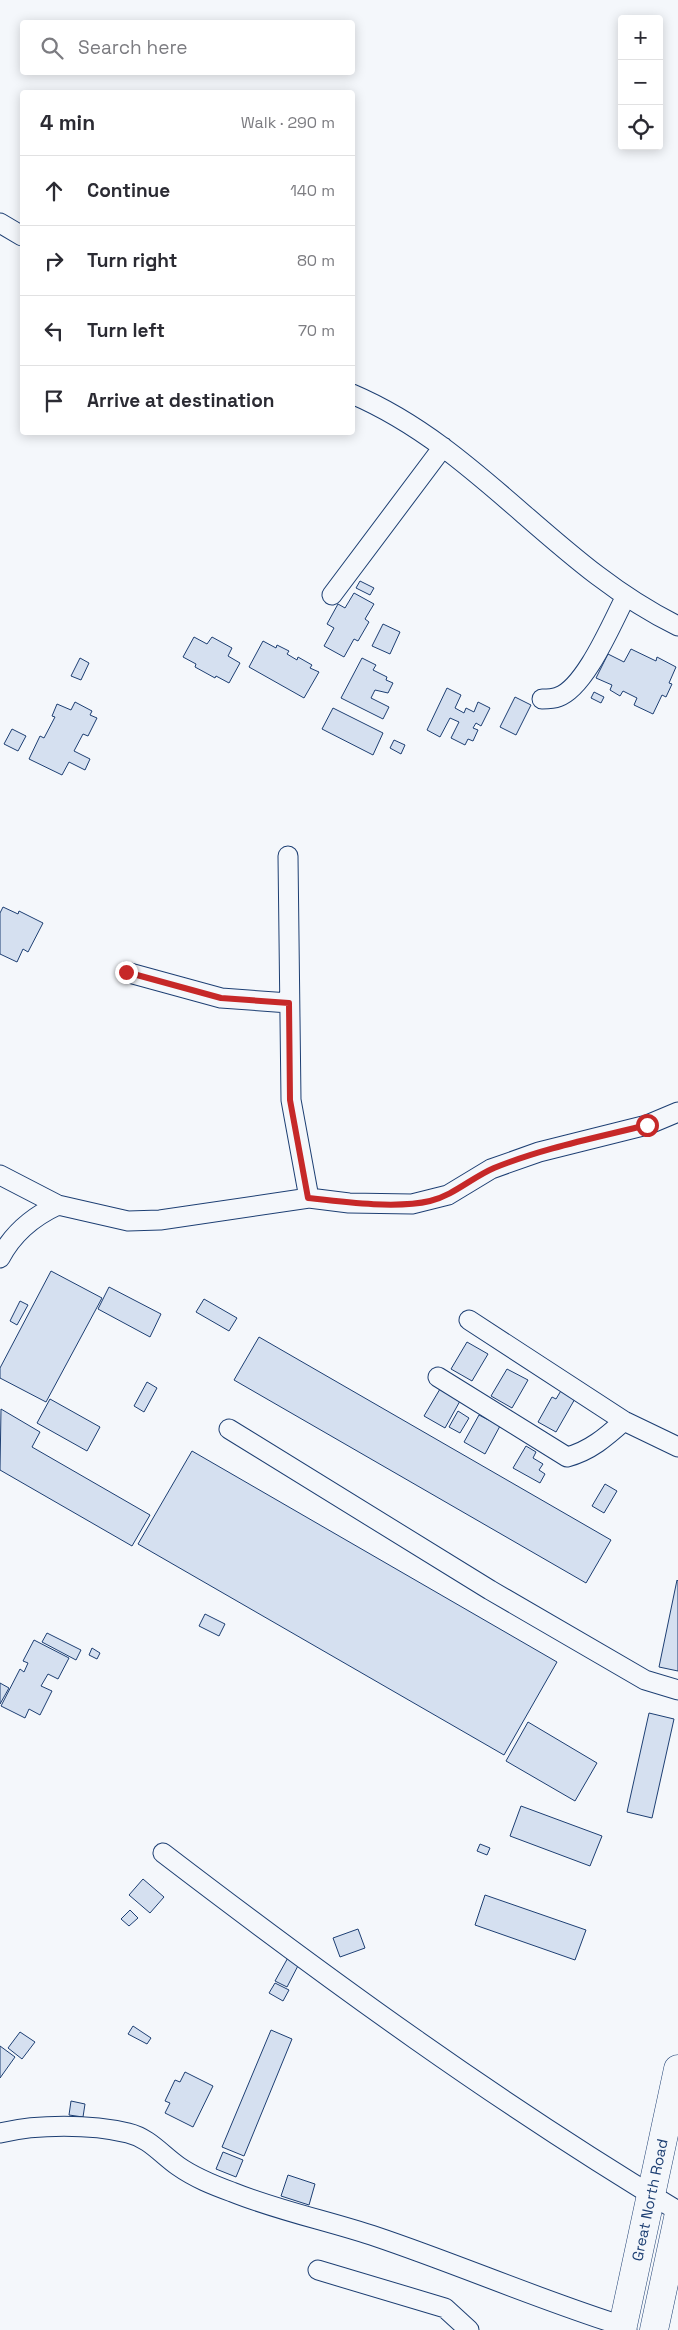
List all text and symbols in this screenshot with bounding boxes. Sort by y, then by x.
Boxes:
map controls [618,15,663,150]
button: + [618,15,663,60]
search box [20,20,355,75]
icon: search [38,34,66,62]
text: Search here [78,35,188,60]
button: − [618,60,663,105]
button: locate [618,105,663,150]
text: 4 min [40,109,95,136]
text: Walk · 290 m [241,112,335,133]
icon: ahead [40,177,68,205]
text: Continue [87,178,170,203]
text: 140 m [290,180,335,201]
icon: right [40,247,68,275]
text: Turn right [87,248,177,273]
text: 80 m [297,250,335,271]
icon: left [40,317,68,345]
text: Turn left [87,318,165,343]
text: 70 m [298,320,335,341]
icon: arrive [40,387,68,415]
text: Arrive at destination [87,388,275,413]
route end [115,961,138,984]
route start [636,1114,659,1137]
street label: Great North Road [627,2137,672,2263]

